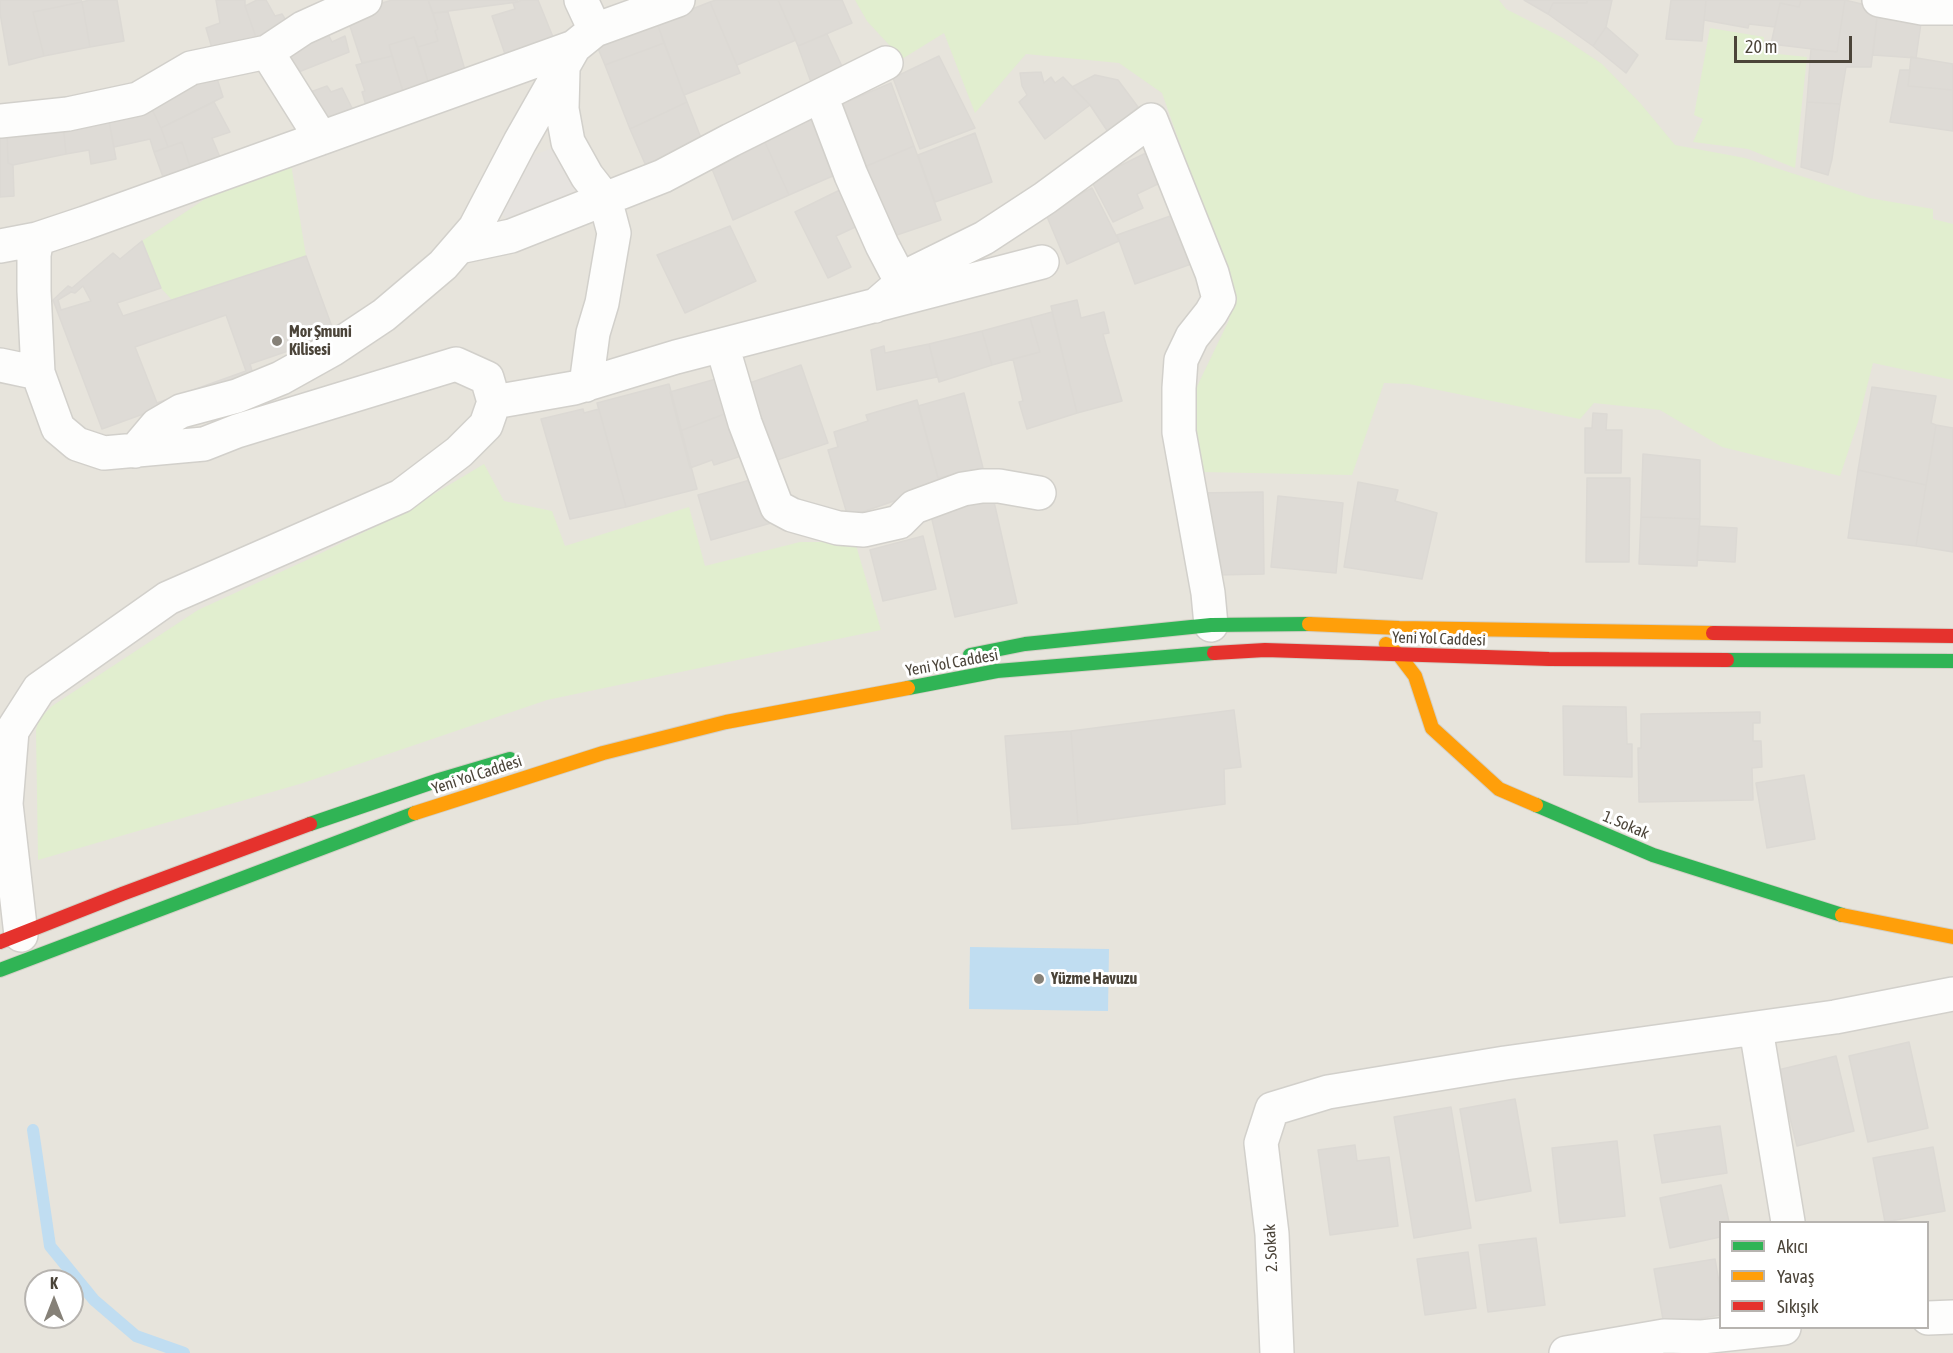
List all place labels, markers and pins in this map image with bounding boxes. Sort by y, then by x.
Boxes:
place label: Mor Şmuni Kilisesi [289,322,352,360]
marker: Mor Şmuni Kilisesi [270,334,284,348]
place label: Yüzme Havuzu [1051,969,1137,989]
marker: Yüzme Havuzu [1032,972,1046,986]

